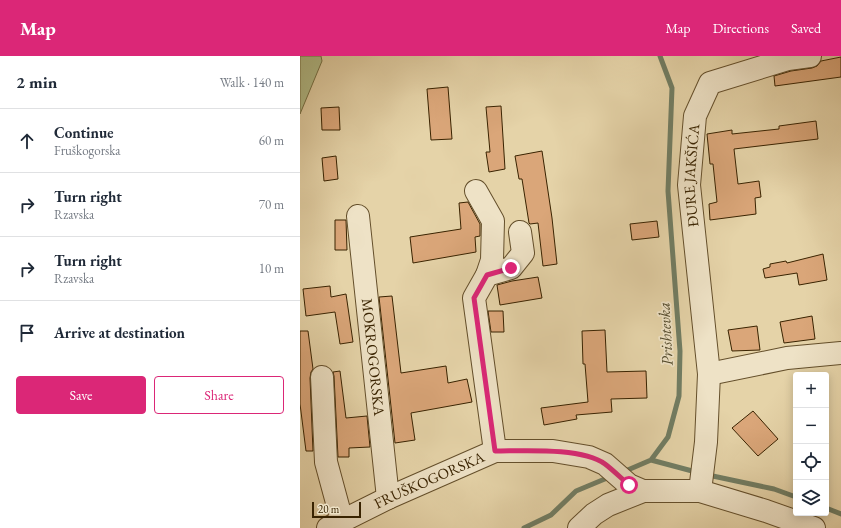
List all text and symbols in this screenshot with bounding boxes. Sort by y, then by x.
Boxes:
text: Map [20,16,56,41]
text: Map [665,19,691,37]
text: Directions [713,19,769,37]
text: Saved [791,19,821,37]
text: 2 min [16,71,57,93]
text: Walk · 140 m [220,74,284,91]
text: Continue [54,123,114,142]
street label: ĐURE JAKŠIĆA [679,123,703,228]
icon: ahead [16,130,38,152]
text: 60 m [259,132,284,149]
text: Fruškogorska [54,142,121,159]
text: Turn right [54,187,122,206]
icon: right [16,194,38,216]
text: 70 m [259,196,284,213]
text: Rzavska [54,206,94,223]
text: Turn right [54,251,122,270]
icon: right [16,258,38,280]
route end [502,259,520,277]
text: 10 m [259,260,284,277]
text: Rzavska [54,270,94,287]
street label: MOKROGORSKA [358,297,389,417]
water label: Prishtevka [653,302,678,366]
icon: arrive [16,322,38,344]
text: Arrive at destination [54,323,185,342]
map controls [793,372,829,516]
button: + [793,372,829,408]
button: Save [16,376,146,414]
button: Share [154,376,284,414]
button: − [793,408,829,444]
button: locate [793,444,829,480]
street label: FRUŠKOGORSKA [371,447,488,513]
route start [620,476,638,494]
button: layers [793,480,829,516]
scale bar [312,500,361,519]
text: 20 m [318,502,339,516]

